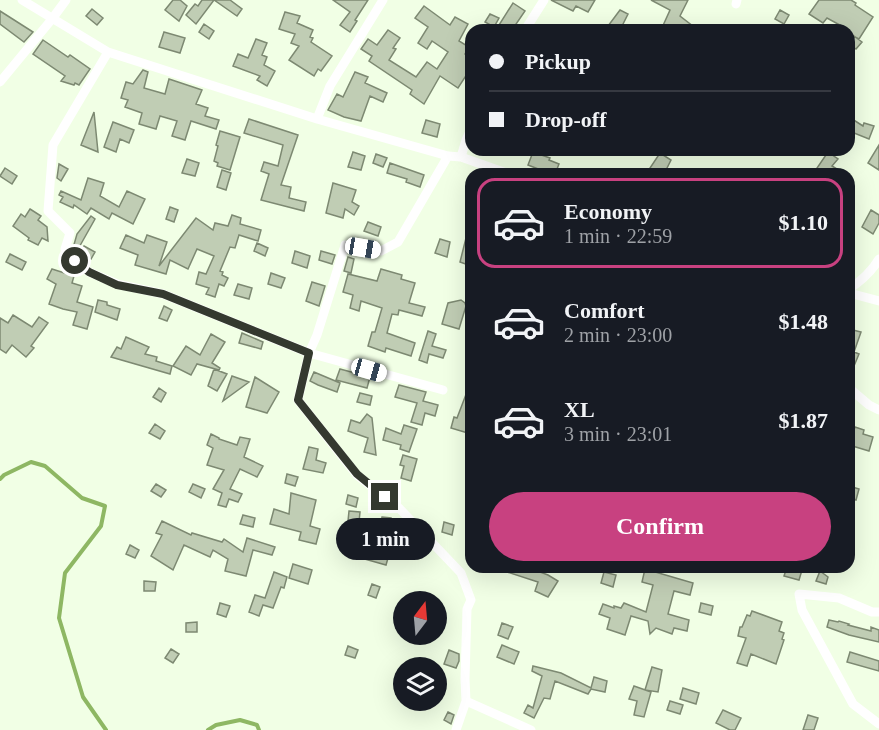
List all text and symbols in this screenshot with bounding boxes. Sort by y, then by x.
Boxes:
text: Pickup [525,49,591,74]
text: Drop-off [525,107,606,132]
icon: car [492,196,546,250]
text: Economy [564,199,652,224]
text: $1.10 [779,210,828,235]
text: 1 min · 22:59 [564,225,672,247]
car [344,236,382,260]
route start [61,247,88,274]
icon: car [492,295,546,349]
text: Comfort [564,298,645,323]
text: $1.48 [779,309,828,334]
text: 2 min · 23:00 [564,324,672,346]
car [349,356,389,384]
icon: car [492,394,546,448]
text: XL [564,397,595,422]
text: $1.87 [779,408,828,433]
text: 3 min · 23:01 [564,423,672,445]
route end [371,483,398,510]
button: Confirm [489,492,831,561]
callout: 1 min [336,518,434,560]
text: 1 min [361,528,410,550]
north arrow [393,591,447,645]
map controls [393,591,447,711]
button: layers [393,657,447,711]

